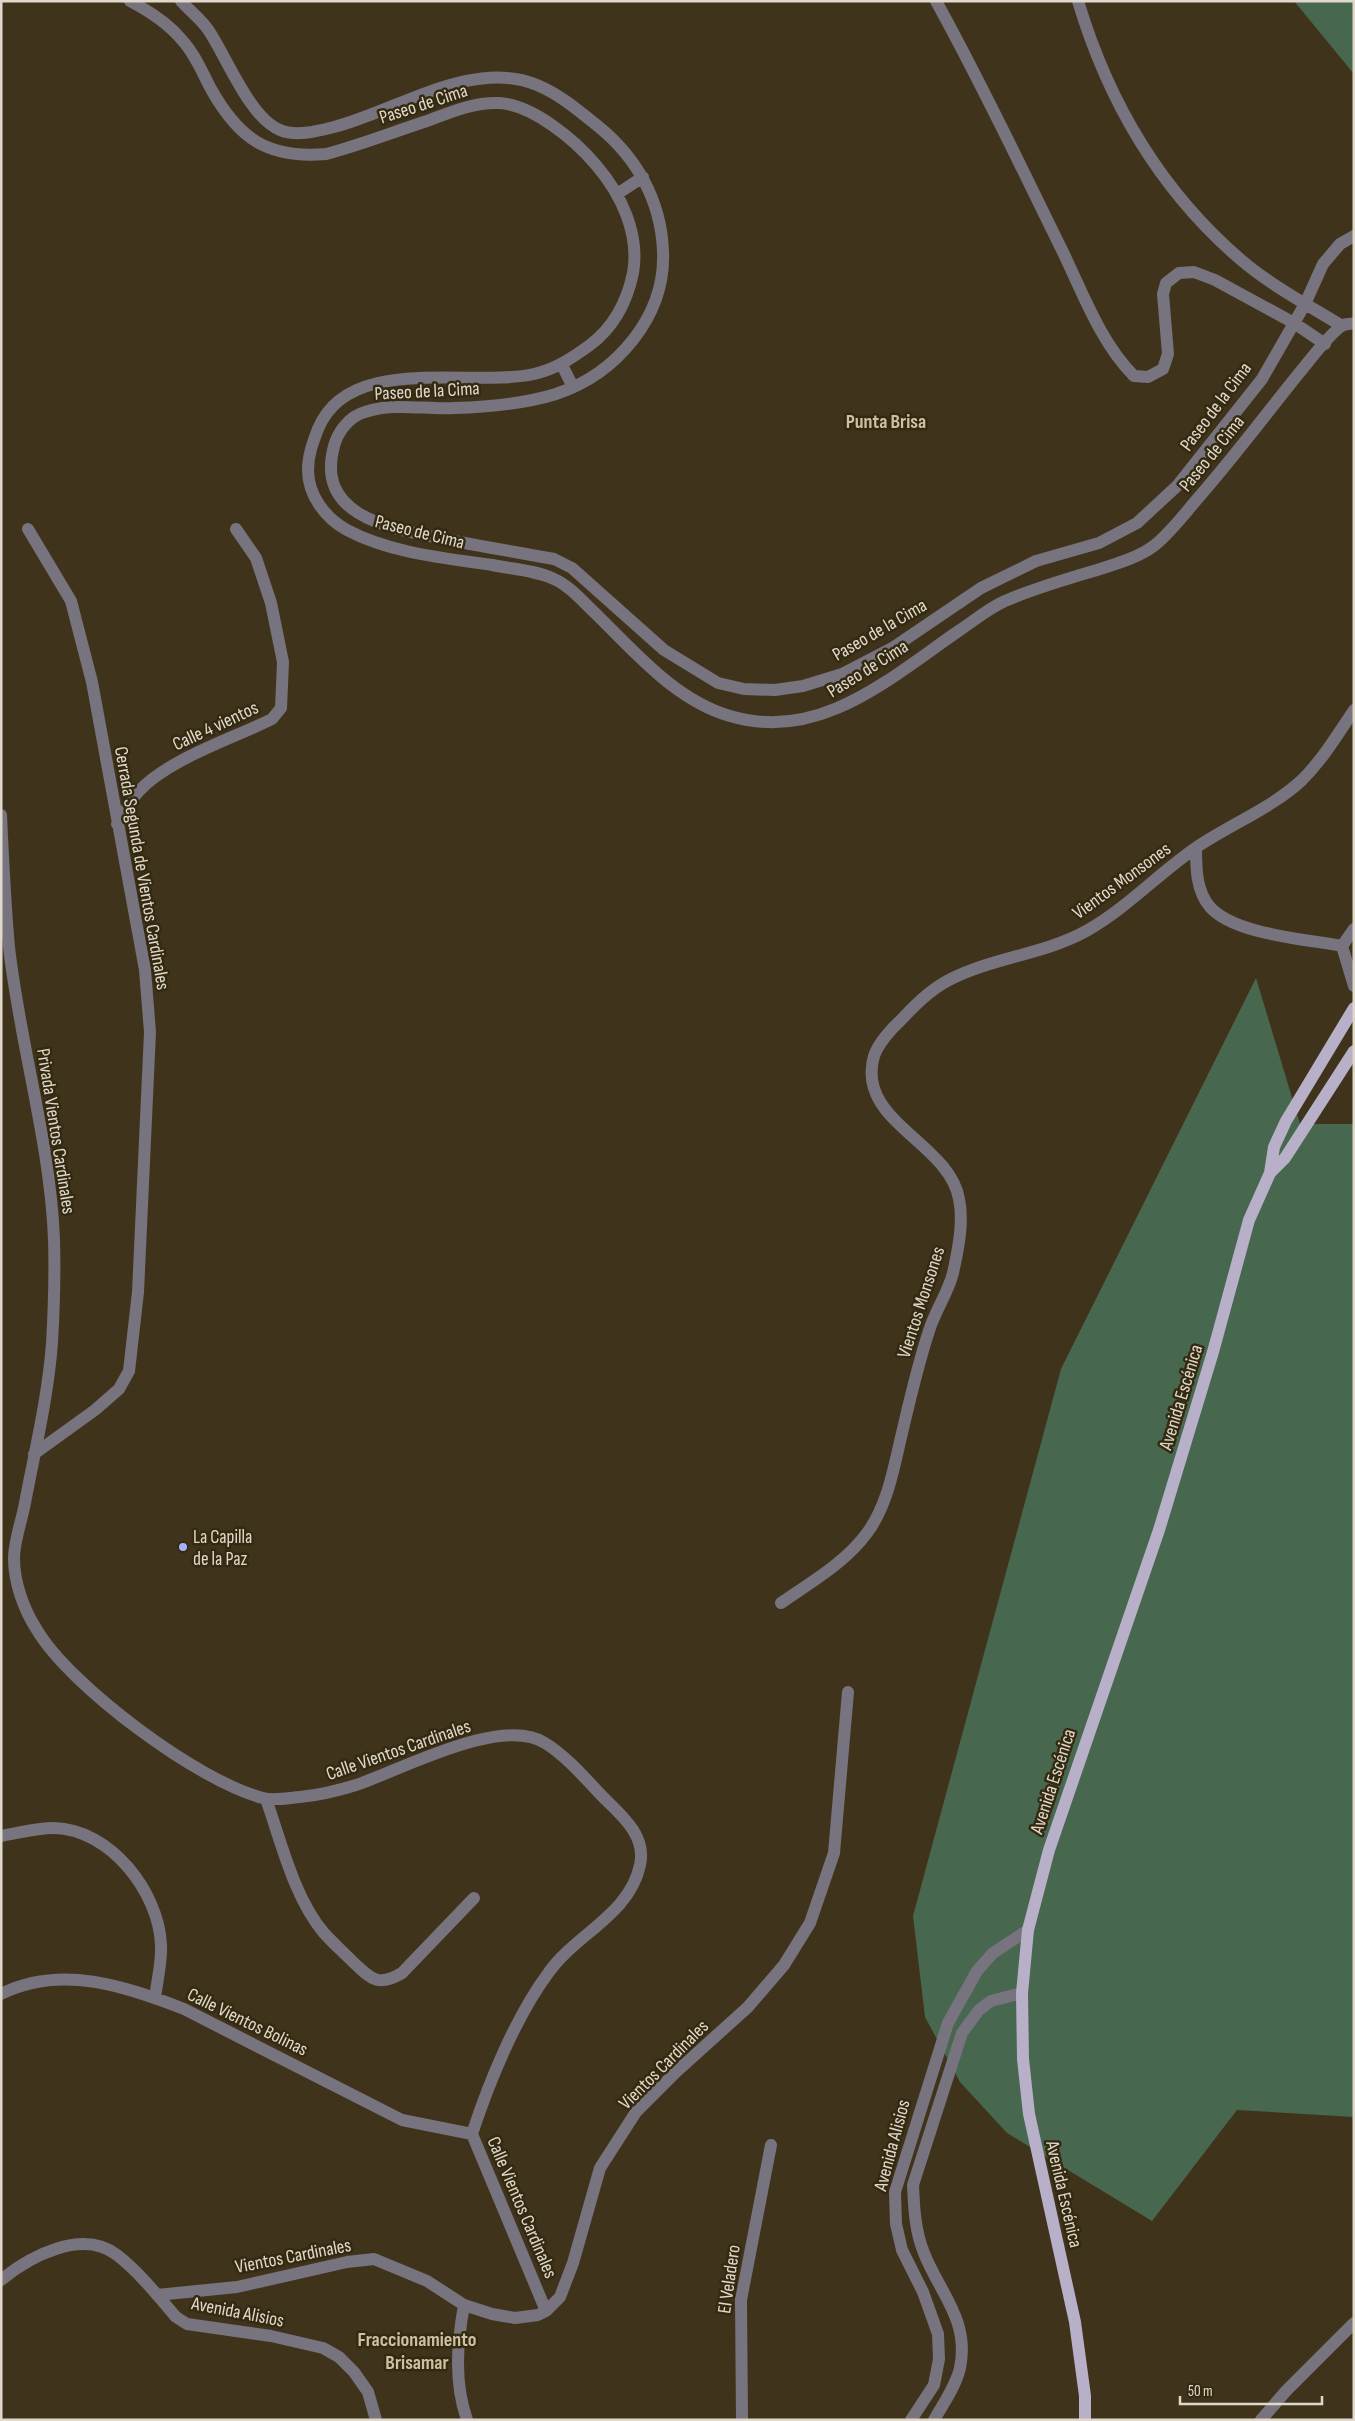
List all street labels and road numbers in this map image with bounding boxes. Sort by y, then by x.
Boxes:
street label: Paseo de Cima [376,79,470,129]
street label: Paseo de la Cima [1175,358,1257,456]
street label: Paseo de la Cima [374,377,480,406]
street label: Paseo de Cima [1175,411,1250,497]
street label: Paseo de Cima [373,510,467,555]
street label: Paseo de la Cima [828,594,931,667]
street label: Paseo de Cima [823,635,913,703]
street label: Calle 4 vientos [169,696,262,756]
street label: Cerrada Segunda de Vientos Cardinales [109,745,174,992]
street label: Vientos Monsones [1068,838,1176,925]
street label: Privada Vientos Cardinales [31,1047,80,1216]
street label: Vientos Monsones [893,1244,950,1361]
street label: Avenida Escénica [1154,1342,1208,1454]
street label: Calle Vientos Cardinales [323,1715,474,1786]
street label: Avenida Escénica [1025,1726,1081,1838]
street label: Calle Vientos Bolinas [183,1983,312,2062]
street label: Vientos Cardinales [614,2015,714,2115]
street label: Avenida Alisios [869,2097,916,2195]
street label: Calle Vientos Cardinales [481,2133,562,2282]
street label: Avenida Escénica [1040,2138,1087,2250]
street label: Vientos Cardinales [233,2234,353,2279]
street label: El Veladero [713,2243,746,2315]
street label: Avenida Alisios [189,2292,286,2333]

